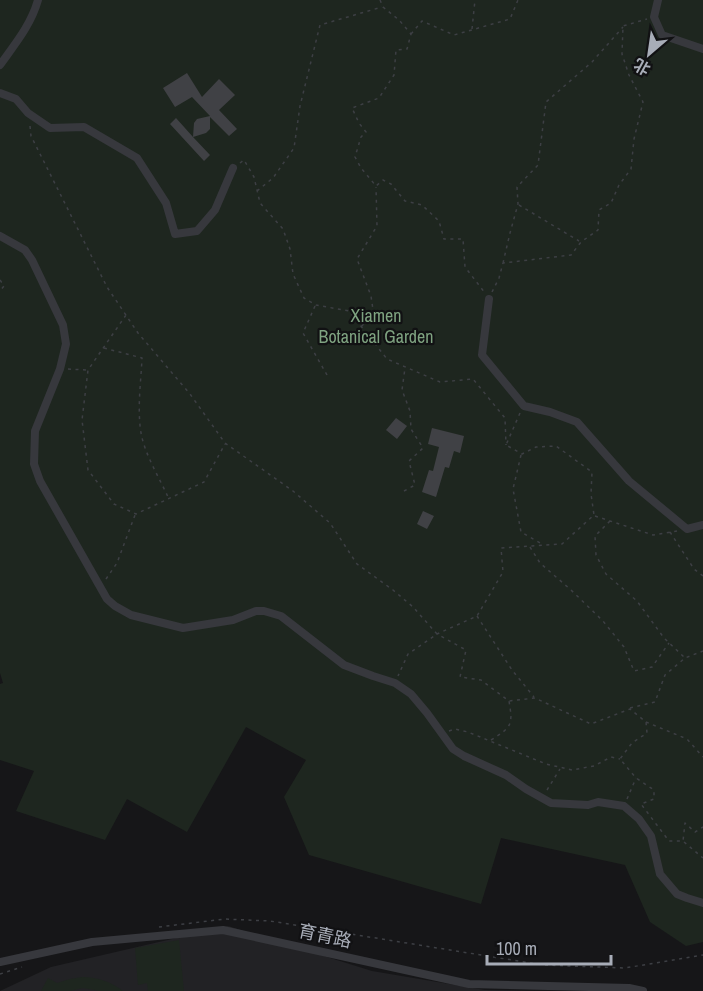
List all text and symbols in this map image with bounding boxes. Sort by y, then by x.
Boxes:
north arrow [619,24,679,84]
text: 北 [629,54,654,81]
park label: Xiamen Botanical Garden [319,303,433,349]
street label: 育青路 [296,918,354,953]
scale bar [487,928,612,966]
text: 100 m [496,936,537,961]

